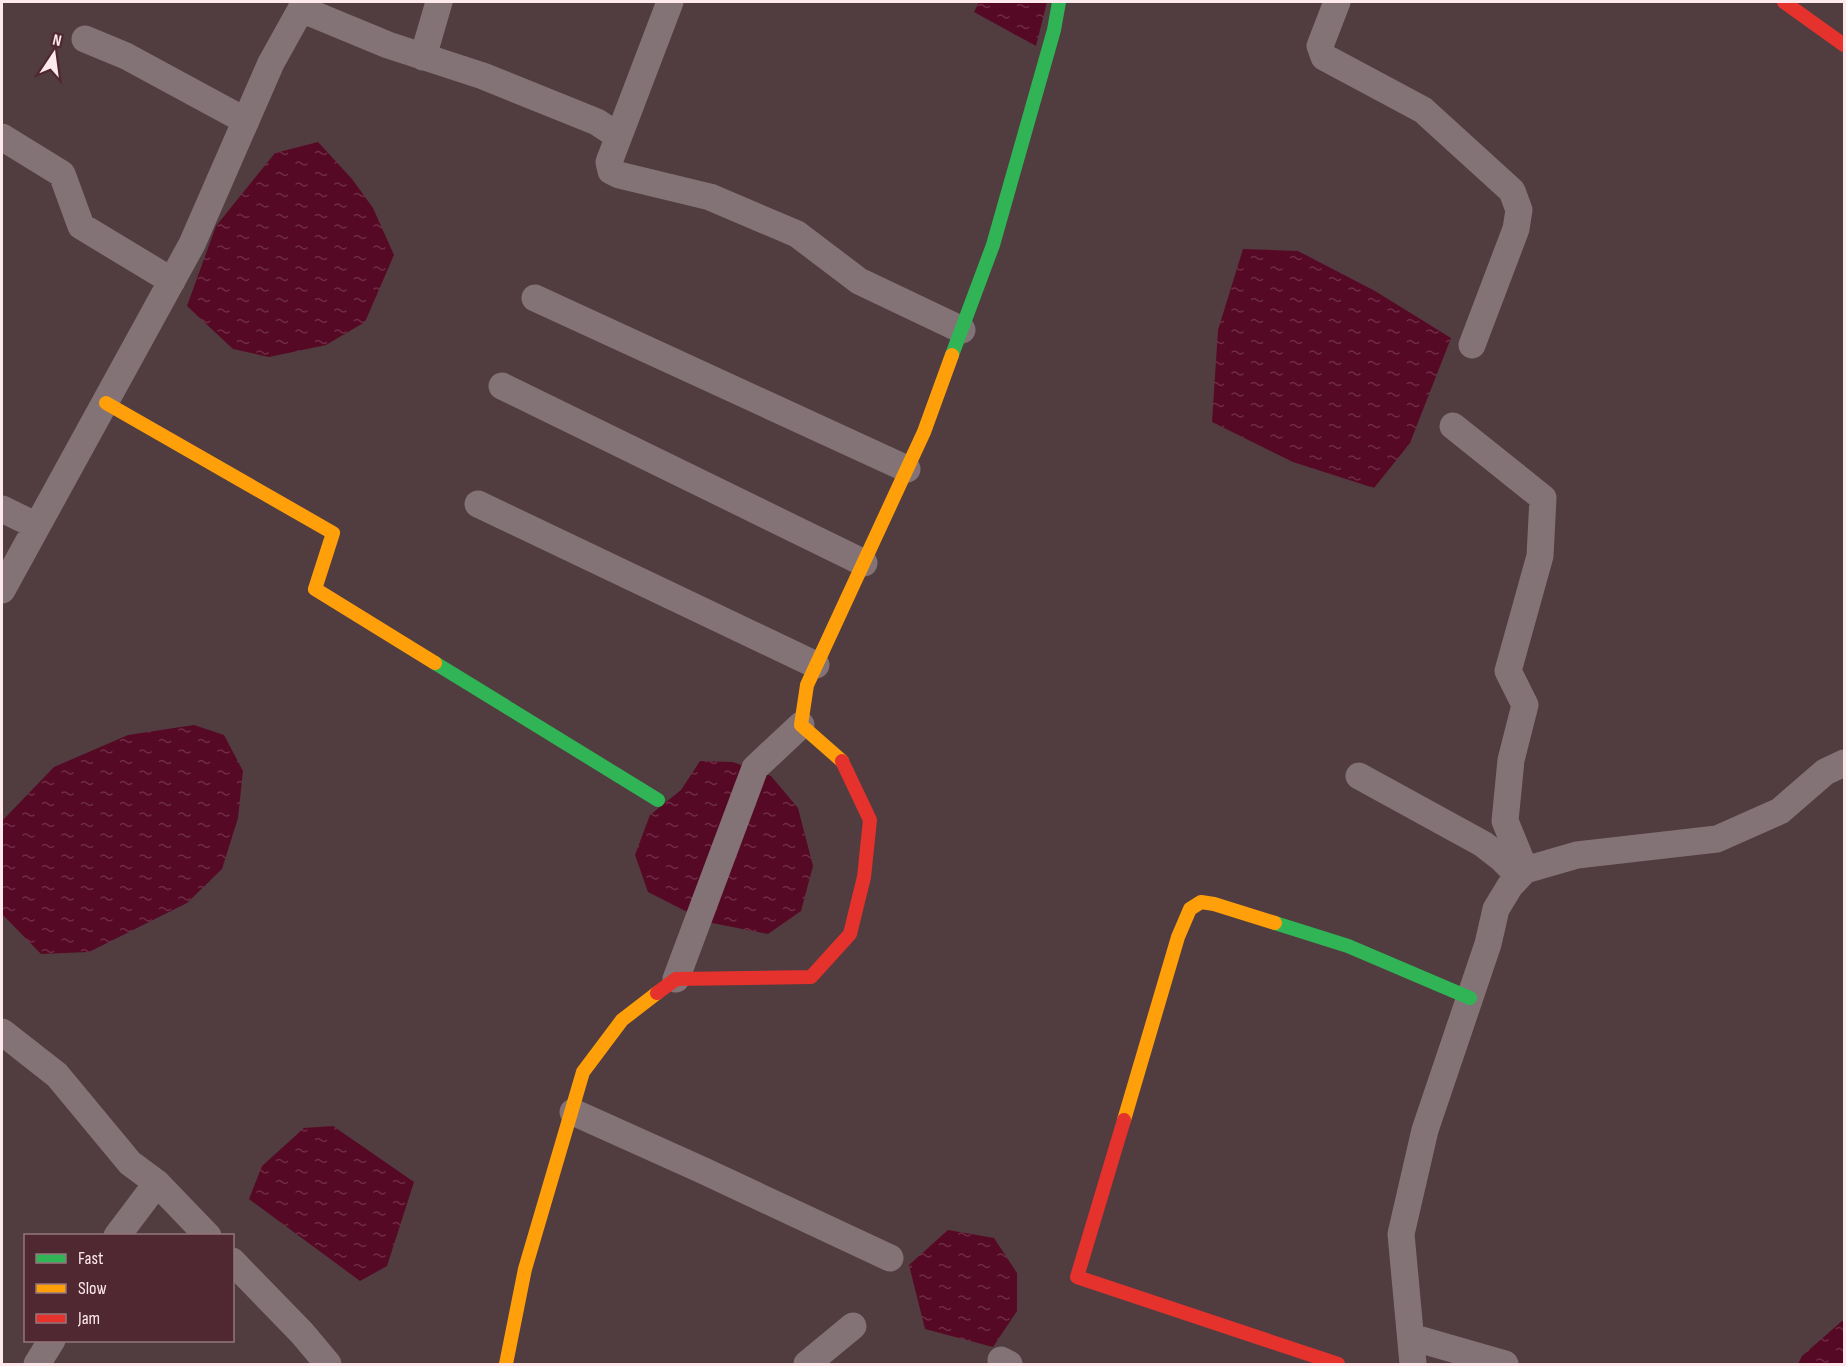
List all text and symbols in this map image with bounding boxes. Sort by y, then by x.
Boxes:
north arrow [24,24,84,84]
text: N [51,31,63,51]
legend [24,1234,234,1342]
text: Fast [78,1248,104,1269]
text: Slow [78,1278,107,1299]
text: Jam [77,1308,100,1329]

